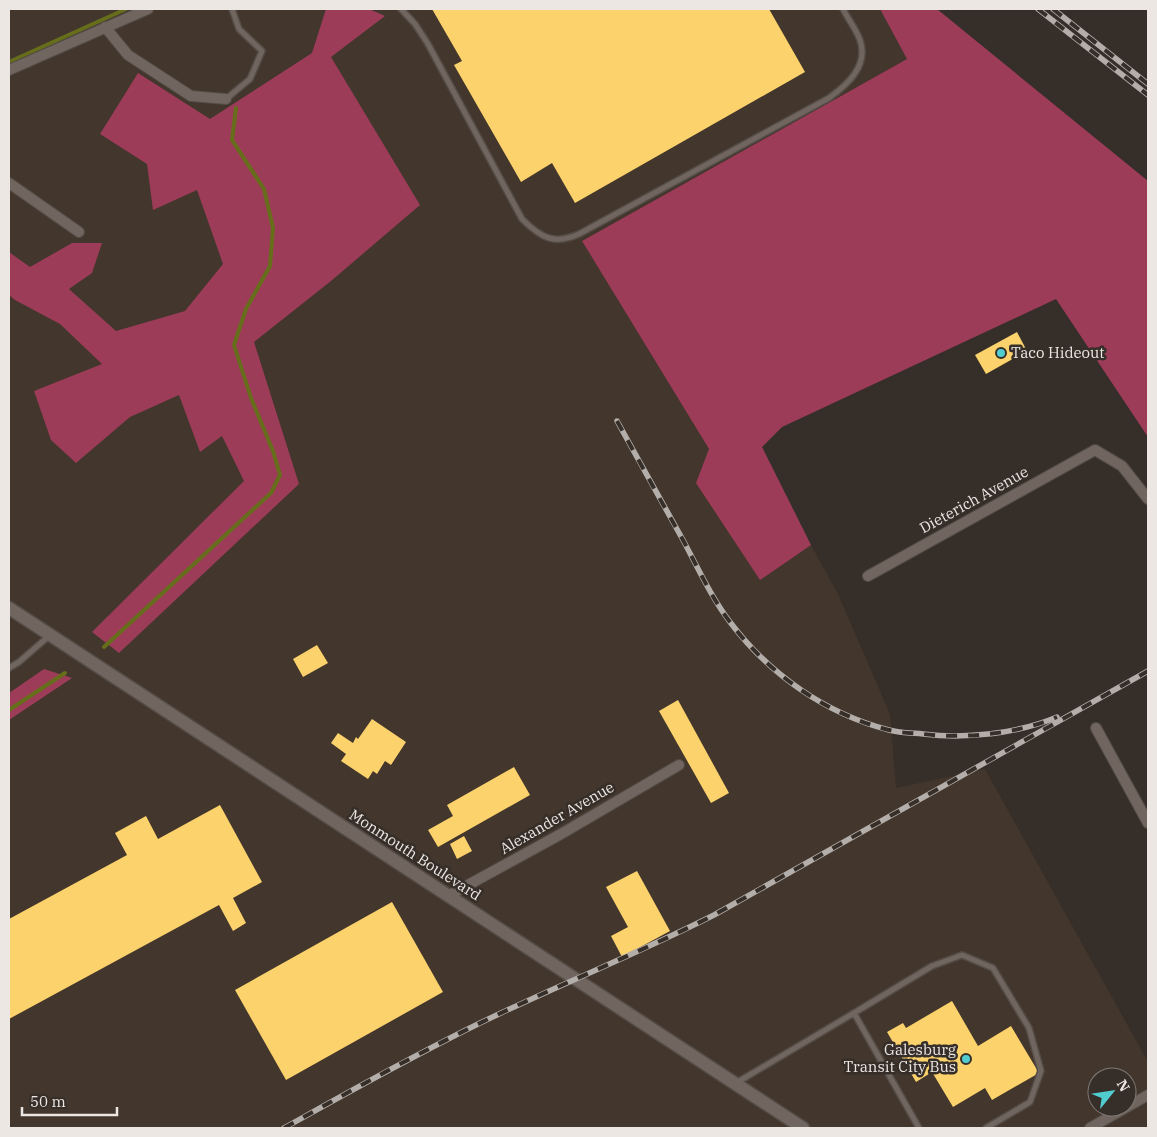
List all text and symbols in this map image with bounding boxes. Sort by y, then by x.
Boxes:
place label: Taco Hideout [1011,343,1105,362]
marker: Taco Hideout [995,347,1007,359]
street label: Dieterich Avenue [916,462,1031,537]
street label: Alexander Avenue [496,777,617,858]
street label: Monmouth Boulevard [346,805,485,904]
place label: Galesburg Transit City Bus [843,1040,956,1076]
marker: Galesburg Transit City Bus [960,1053,972,1065]
north arrow [1087,1067,1137,1117]
text: N [1113,1076,1134,1095]
scale bar [22,1084,118,1116]
text: 50 m [30,1092,66,1111]

